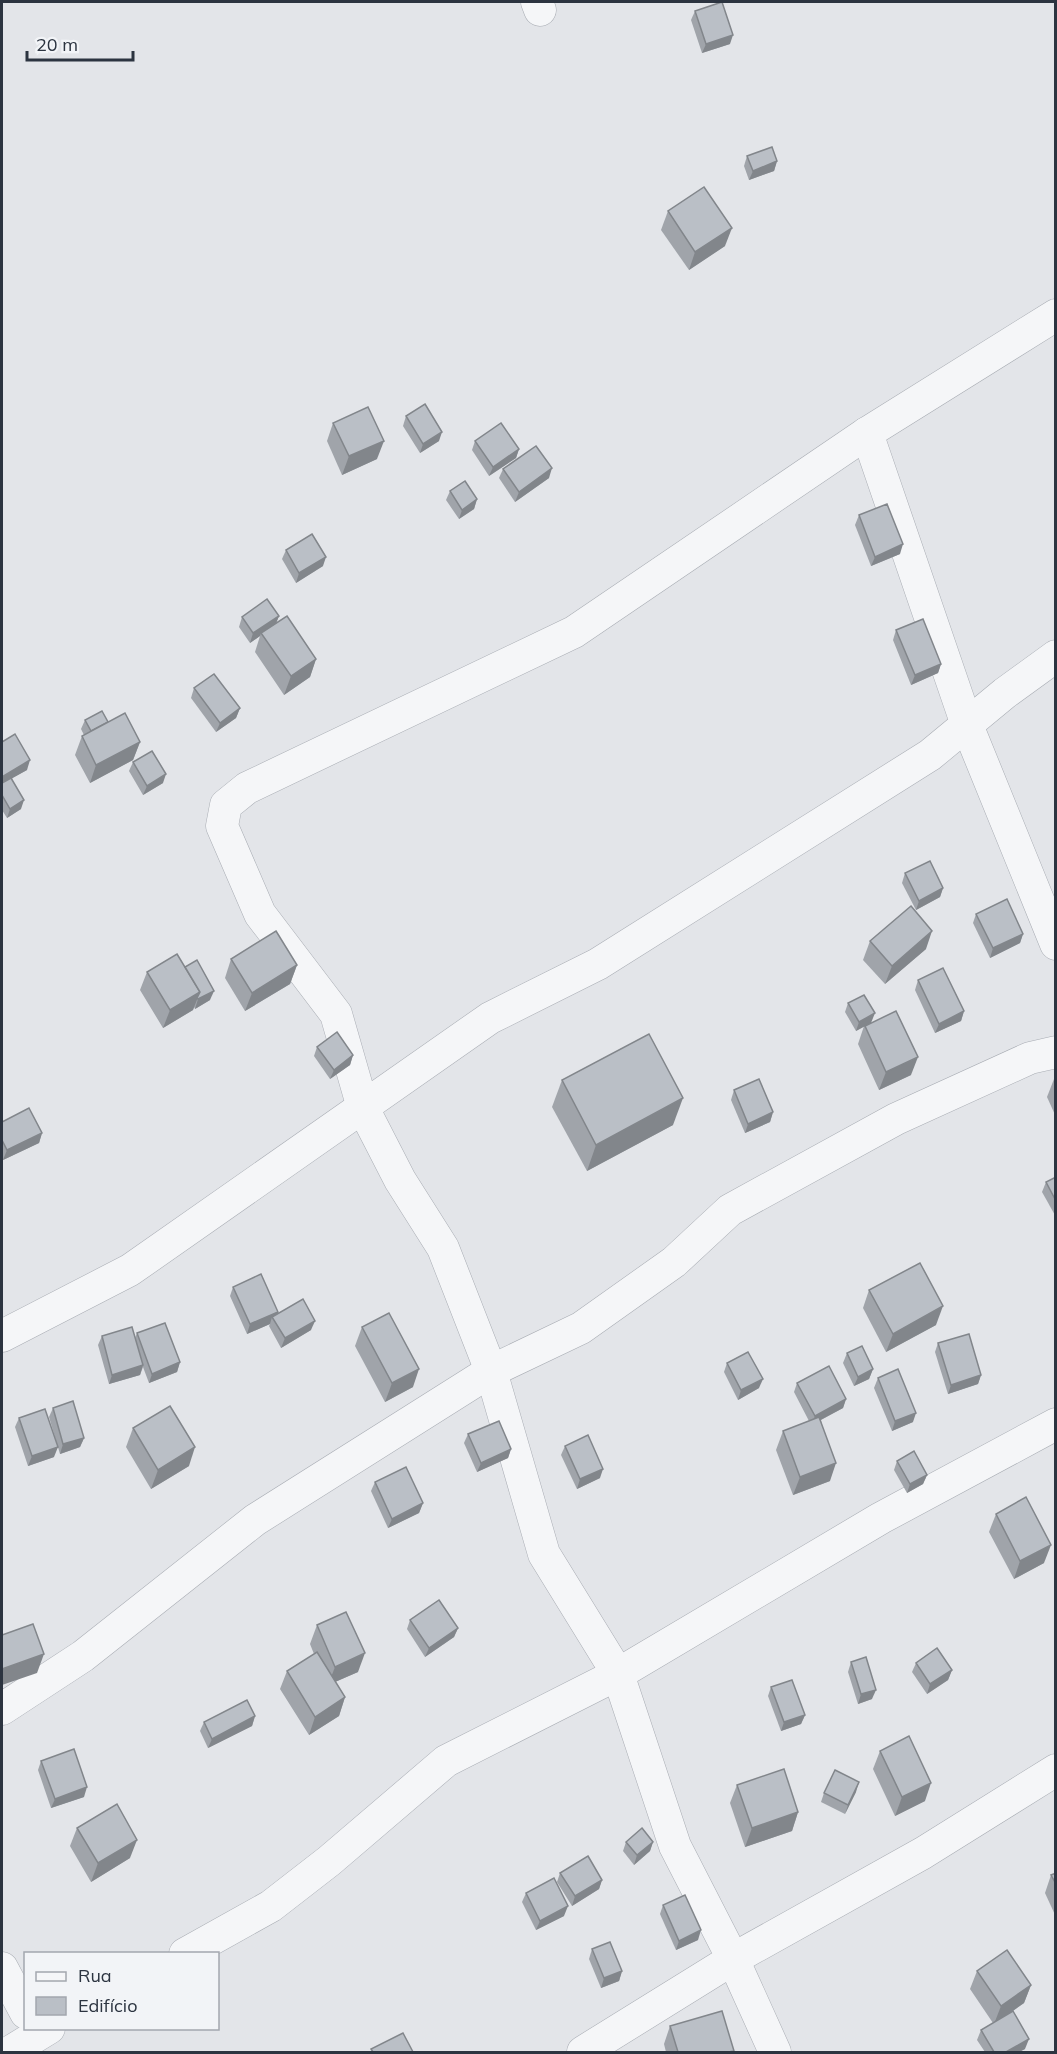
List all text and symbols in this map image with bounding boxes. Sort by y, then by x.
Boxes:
scale bar [27,24,134,62]
text: 20 m [36,33,78,56]
legend [24,1952,219,2030]
text: Rua [78,1964,112,1987]
text: Edifício [78,1994,137,2017]

